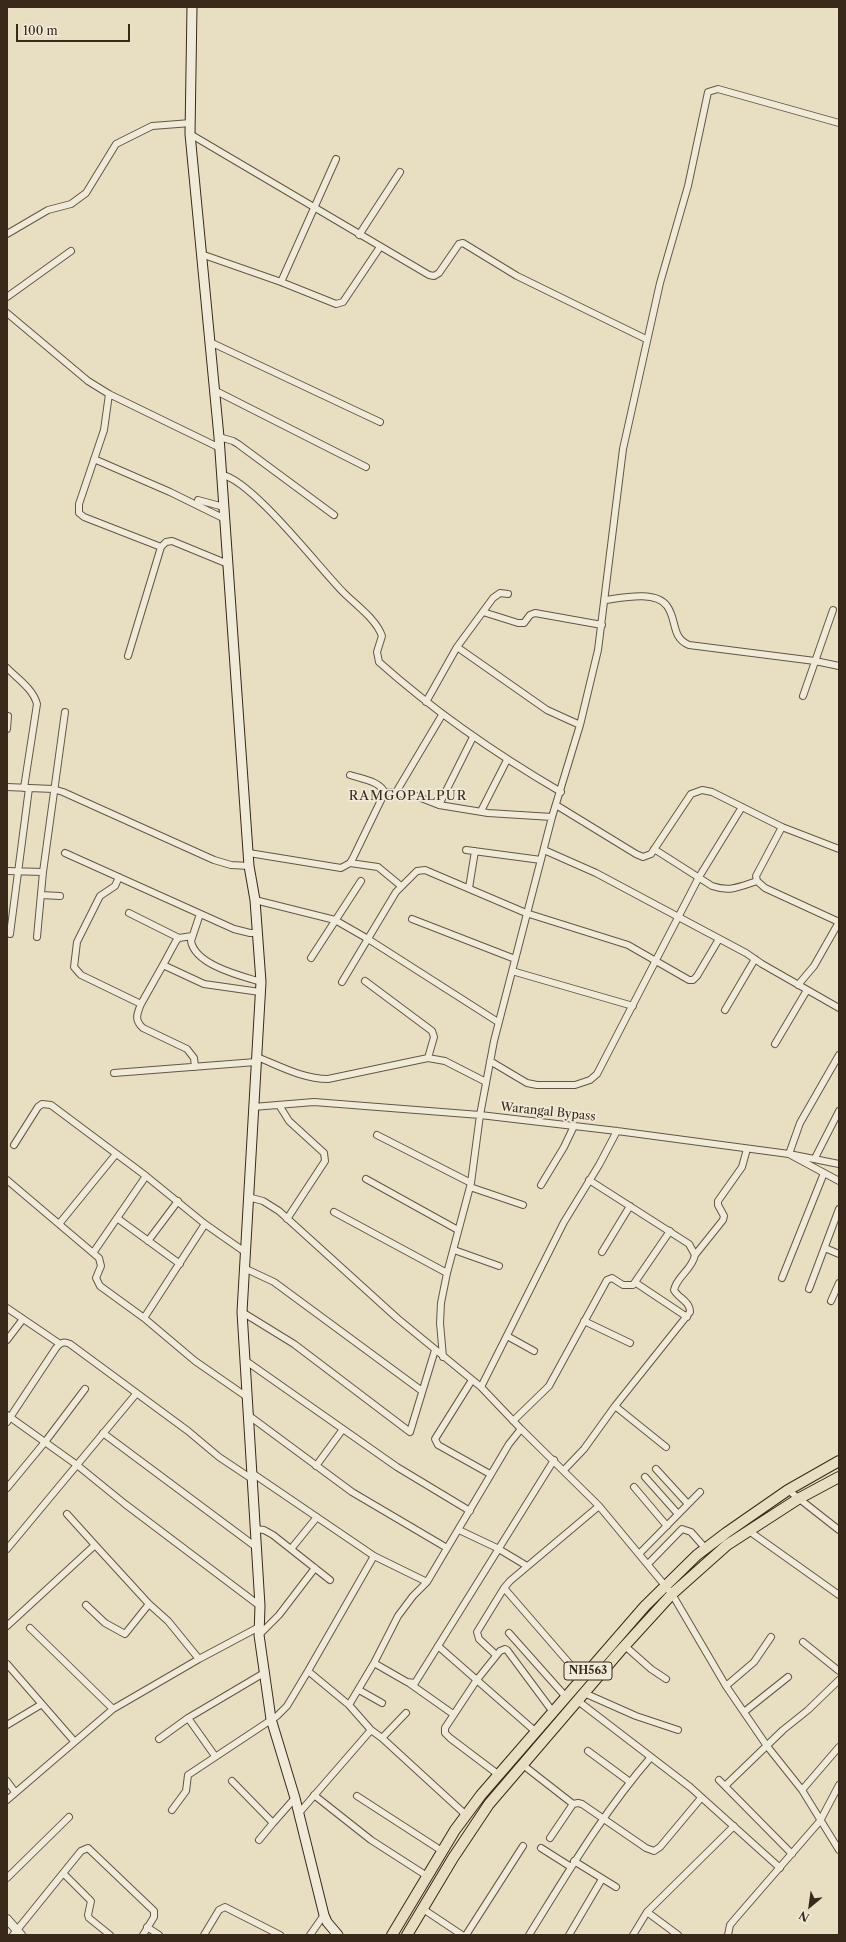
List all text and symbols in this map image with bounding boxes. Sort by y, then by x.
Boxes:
scale bar [18,16,132,42]
text: 100 m [23,23,58,38]
district label: RAMGOPALPUR [349,788,467,804]
street label: Warangal Bypass [500,1100,596,1124]
road number: NH563 [564,1662,612,1680]
north arrow [790,1886,830,1926]
text: N [797,1908,812,1925]

